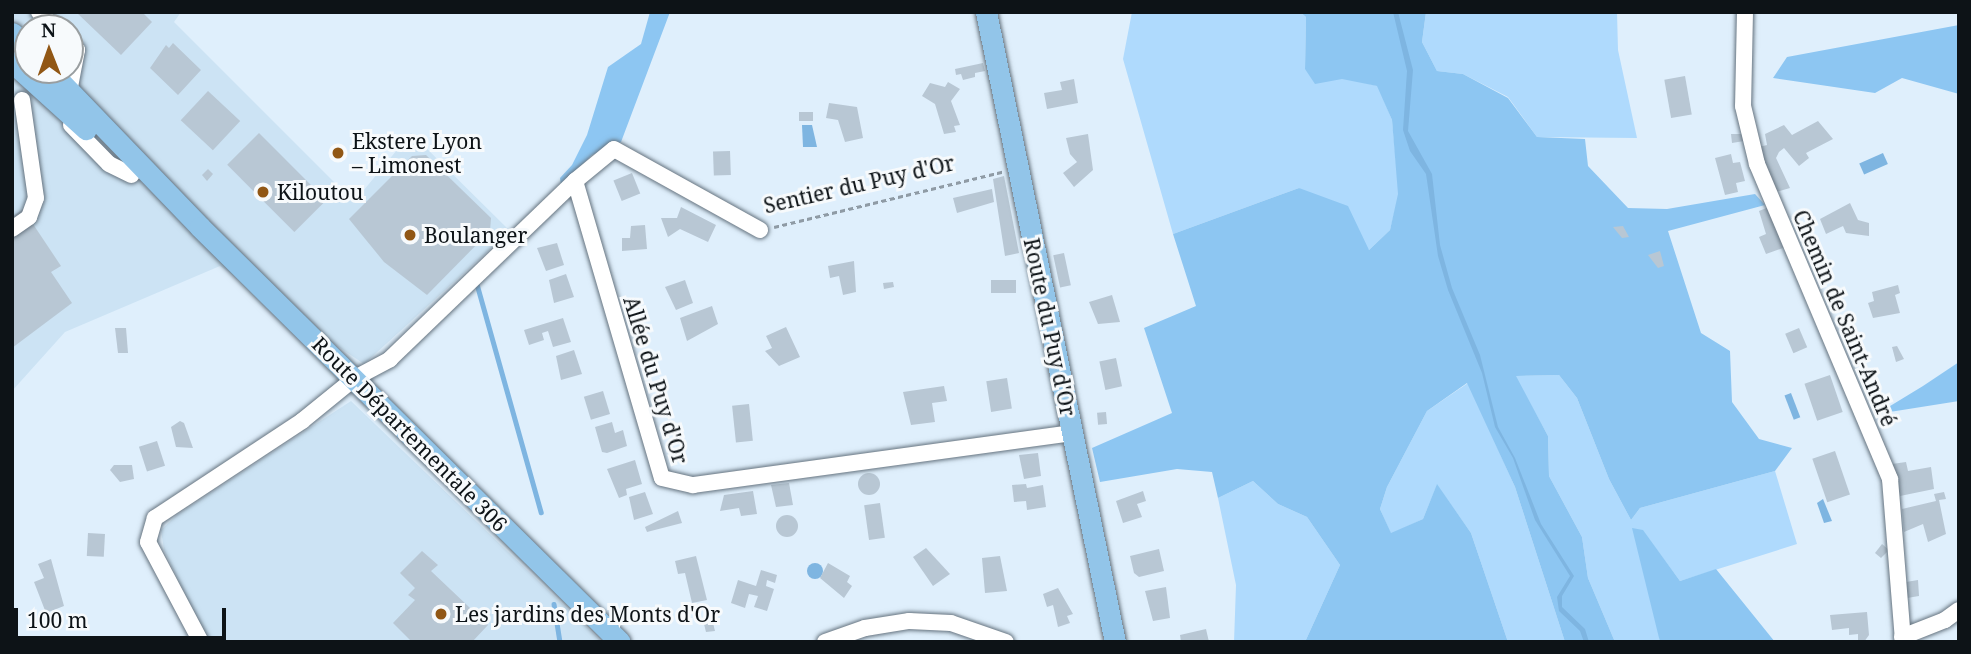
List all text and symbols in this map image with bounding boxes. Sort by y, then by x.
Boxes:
north arrow [14,14,84,84]
text: N [41,17,56,43]
place label: Ekstere Lyon – Limonest [352,128,482,178]
marker: Ekstere Lyon – Limonest [330,145,346,161]
street label: Sentier du Puy d'Or [761,150,957,218]
place label: Kiloutou [277,179,363,205]
marker: Kiloutou [255,184,271,200]
street label: Chemin de Saint-André [1788,206,1902,430]
place label: Boulanger [424,222,527,248]
marker: Boulanger [402,227,418,243]
street label: Route du Puy d'Or [1019,236,1081,418]
street label: Allée du Puy d'Or [619,293,693,467]
street label: Route Départementale 306 [307,331,513,537]
scale bar [18,594,229,638]
place label: Les jardins des Monts d'Or [455,601,720,627]
text: 100 m [27,606,88,634]
marker: Les jardins des Monts d'Or [433,606,449,622]

